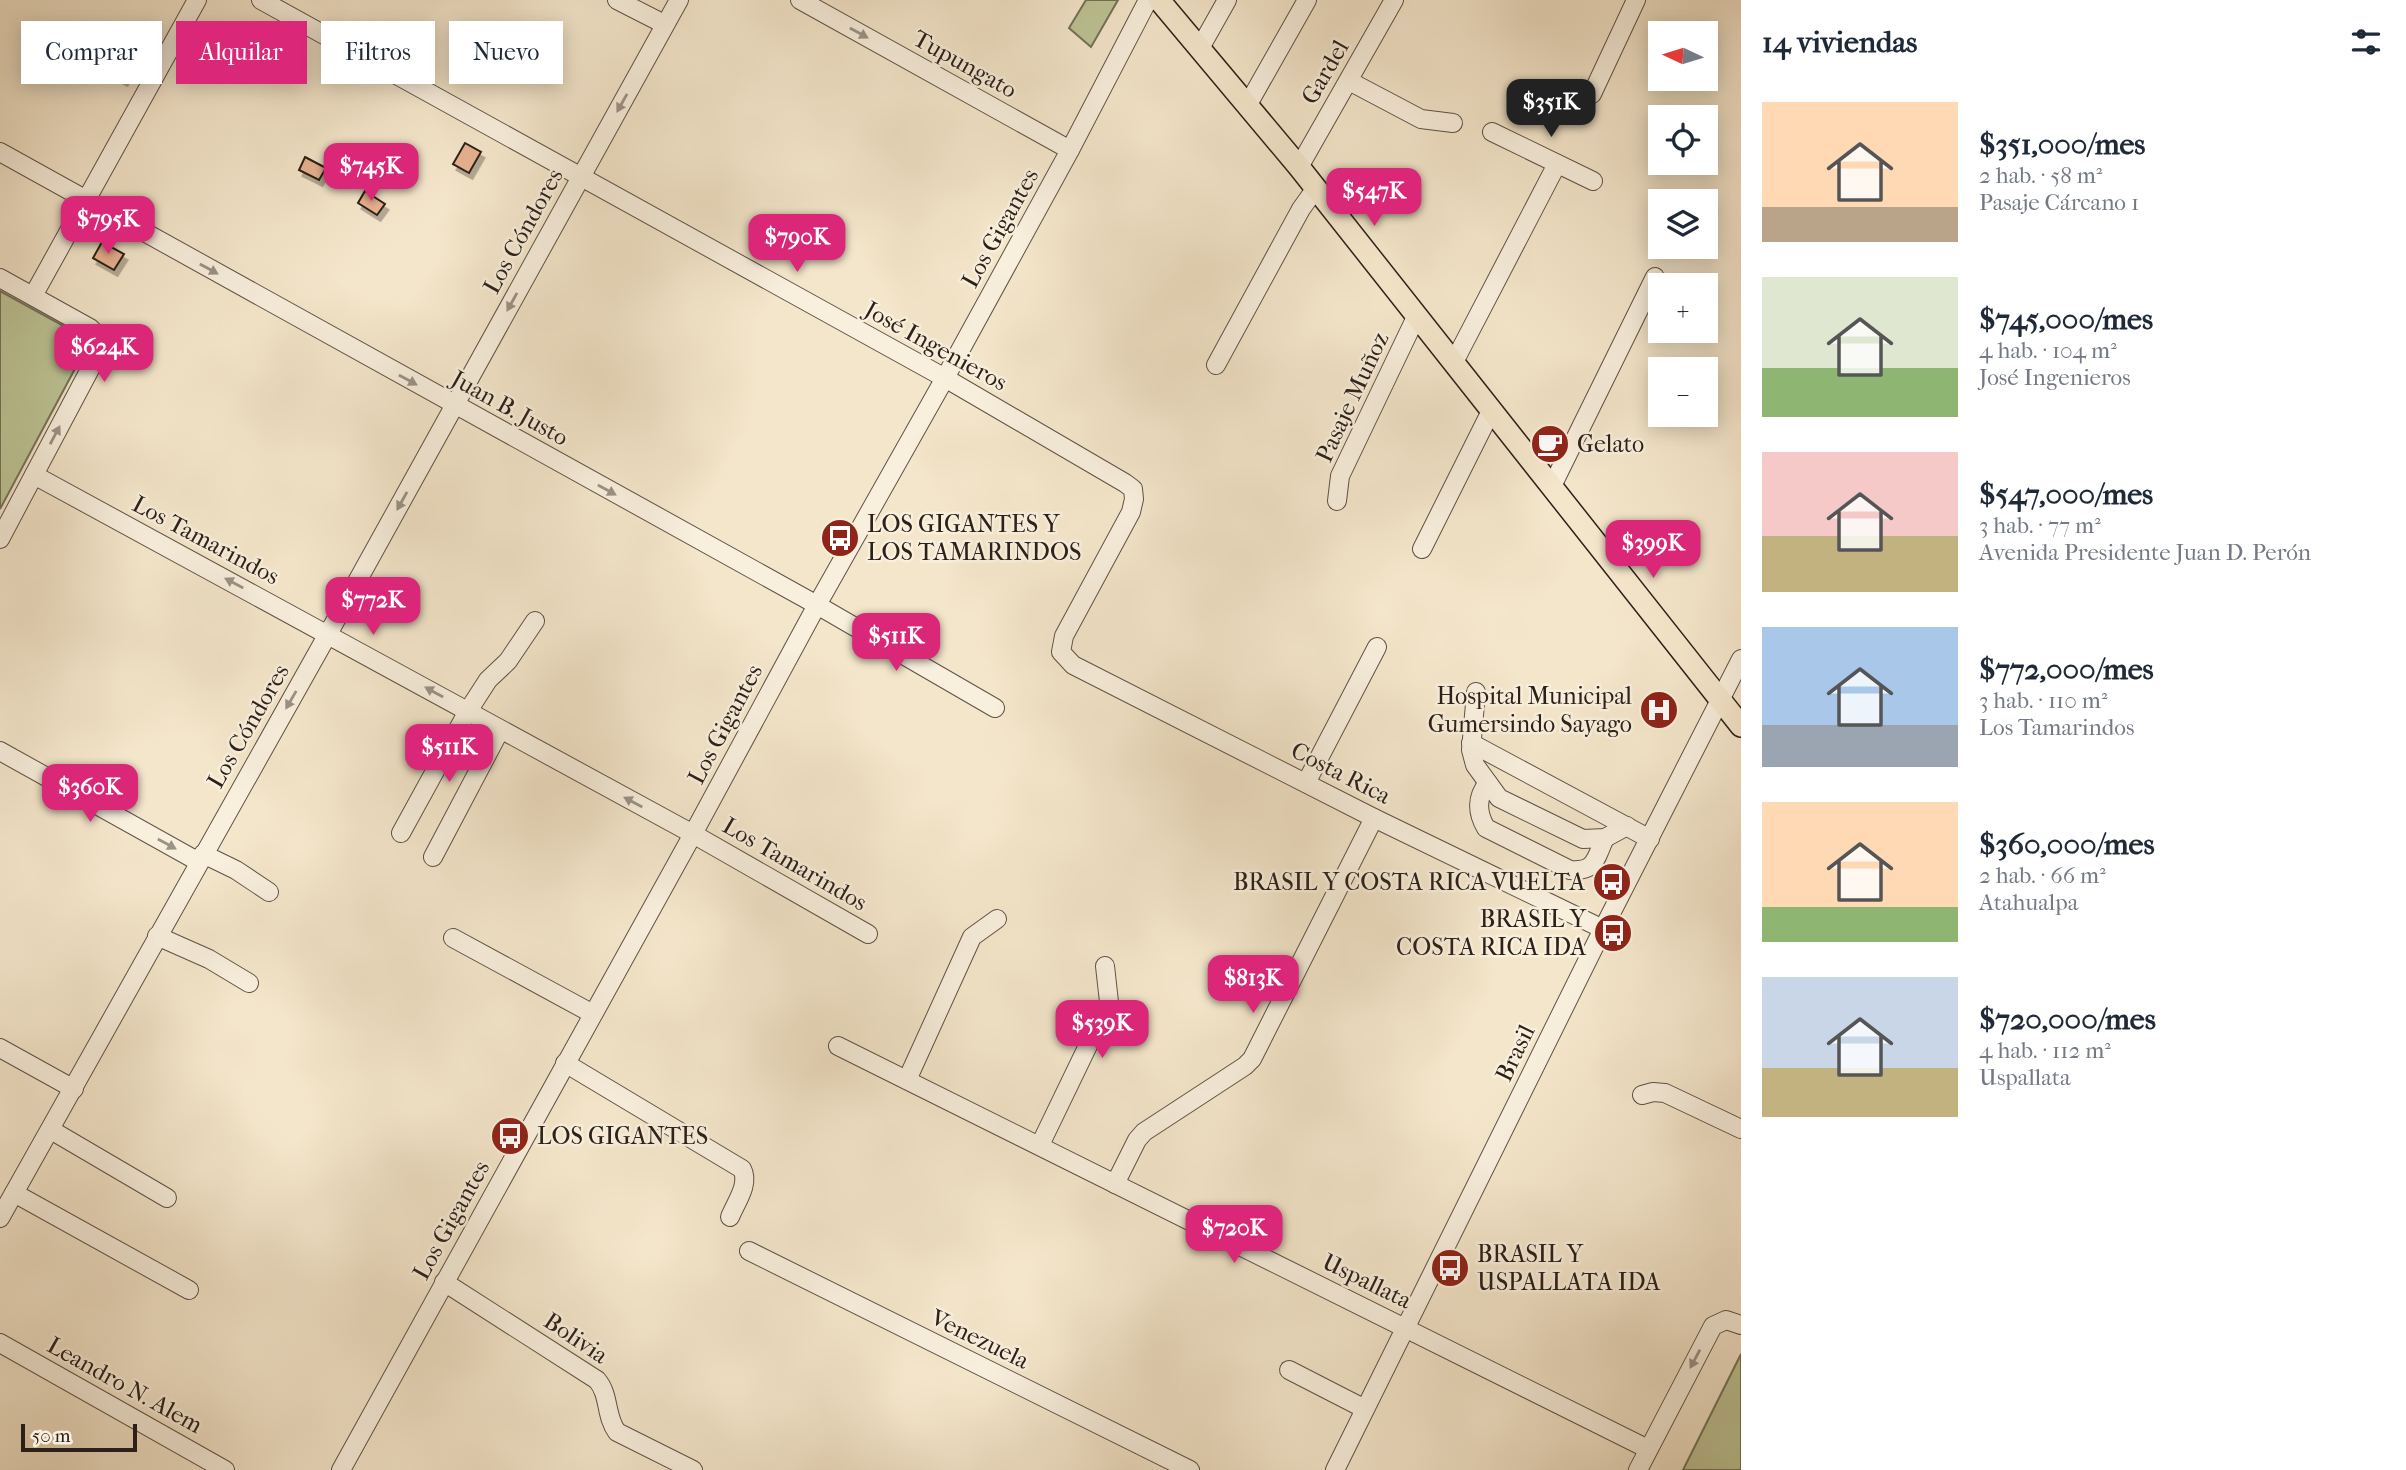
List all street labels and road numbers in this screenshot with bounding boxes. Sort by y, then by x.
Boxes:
street label: Tupungato [908,24,1022,104]
street label: Gardel [1296,35,1355,109]
street label: Los Cóndores [477,163,569,298]
street label: Los Gigantes [956,163,1044,292]
street label: José Ingenieros [858,294,1012,397]
street label: Pasaje Muñoz [1310,327,1394,466]
street label: Juan B. Justo [445,363,573,452]
street label: Los Tamarindos [128,490,284,591]
street label: Los Cóndores [201,659,295,793]
street label: Los Gigantes [682,659,768,789]
street label: Costa Rica [1287,736,1396,810]
street label: Los Tamarindos [718,811,872,917]
street label: Brasil [1489,1020,1541,1086]
street label: Los Gigantes [407,1155,495,1284]
street label: Uspallata [1318,1247,1417,1315]
street label: Venezuela [926,1303,1034,1375]
street label: Bolivia [539,1306,614,1370]
street label: Leandro N. Alem [43,1331,207,1439]

